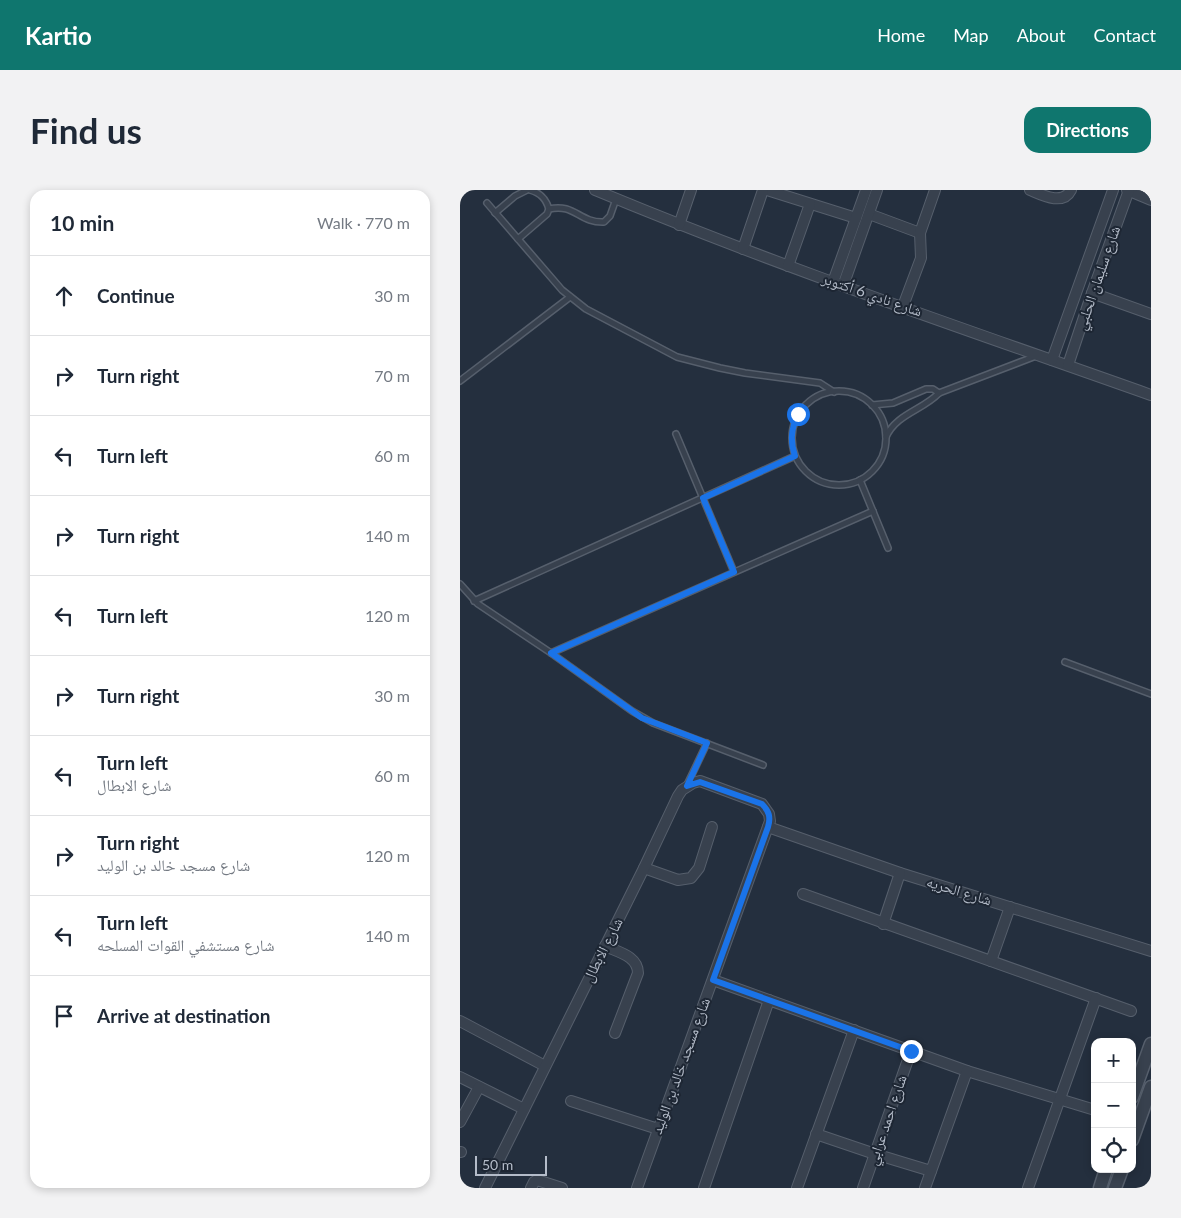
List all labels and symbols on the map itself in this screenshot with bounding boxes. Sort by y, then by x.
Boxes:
street label: شارع سليمان الحلبي [1071,223,1127,333]
street label: شارع نادي 6 أكتوبر [818,268,925,323]
route start [787,403,810,426]
street label: شارع الحريه [924,872,994,910]
street label: شارع الابطال [578,914,628,986]
street label: شارع مسجد خالد بن الوليد [647,995,715,1137]
route end [900,1040,923,1063]
street label: شارع احمد عرابي [862,1072,914,1168]
scale bar [475,1153,548,1176]

